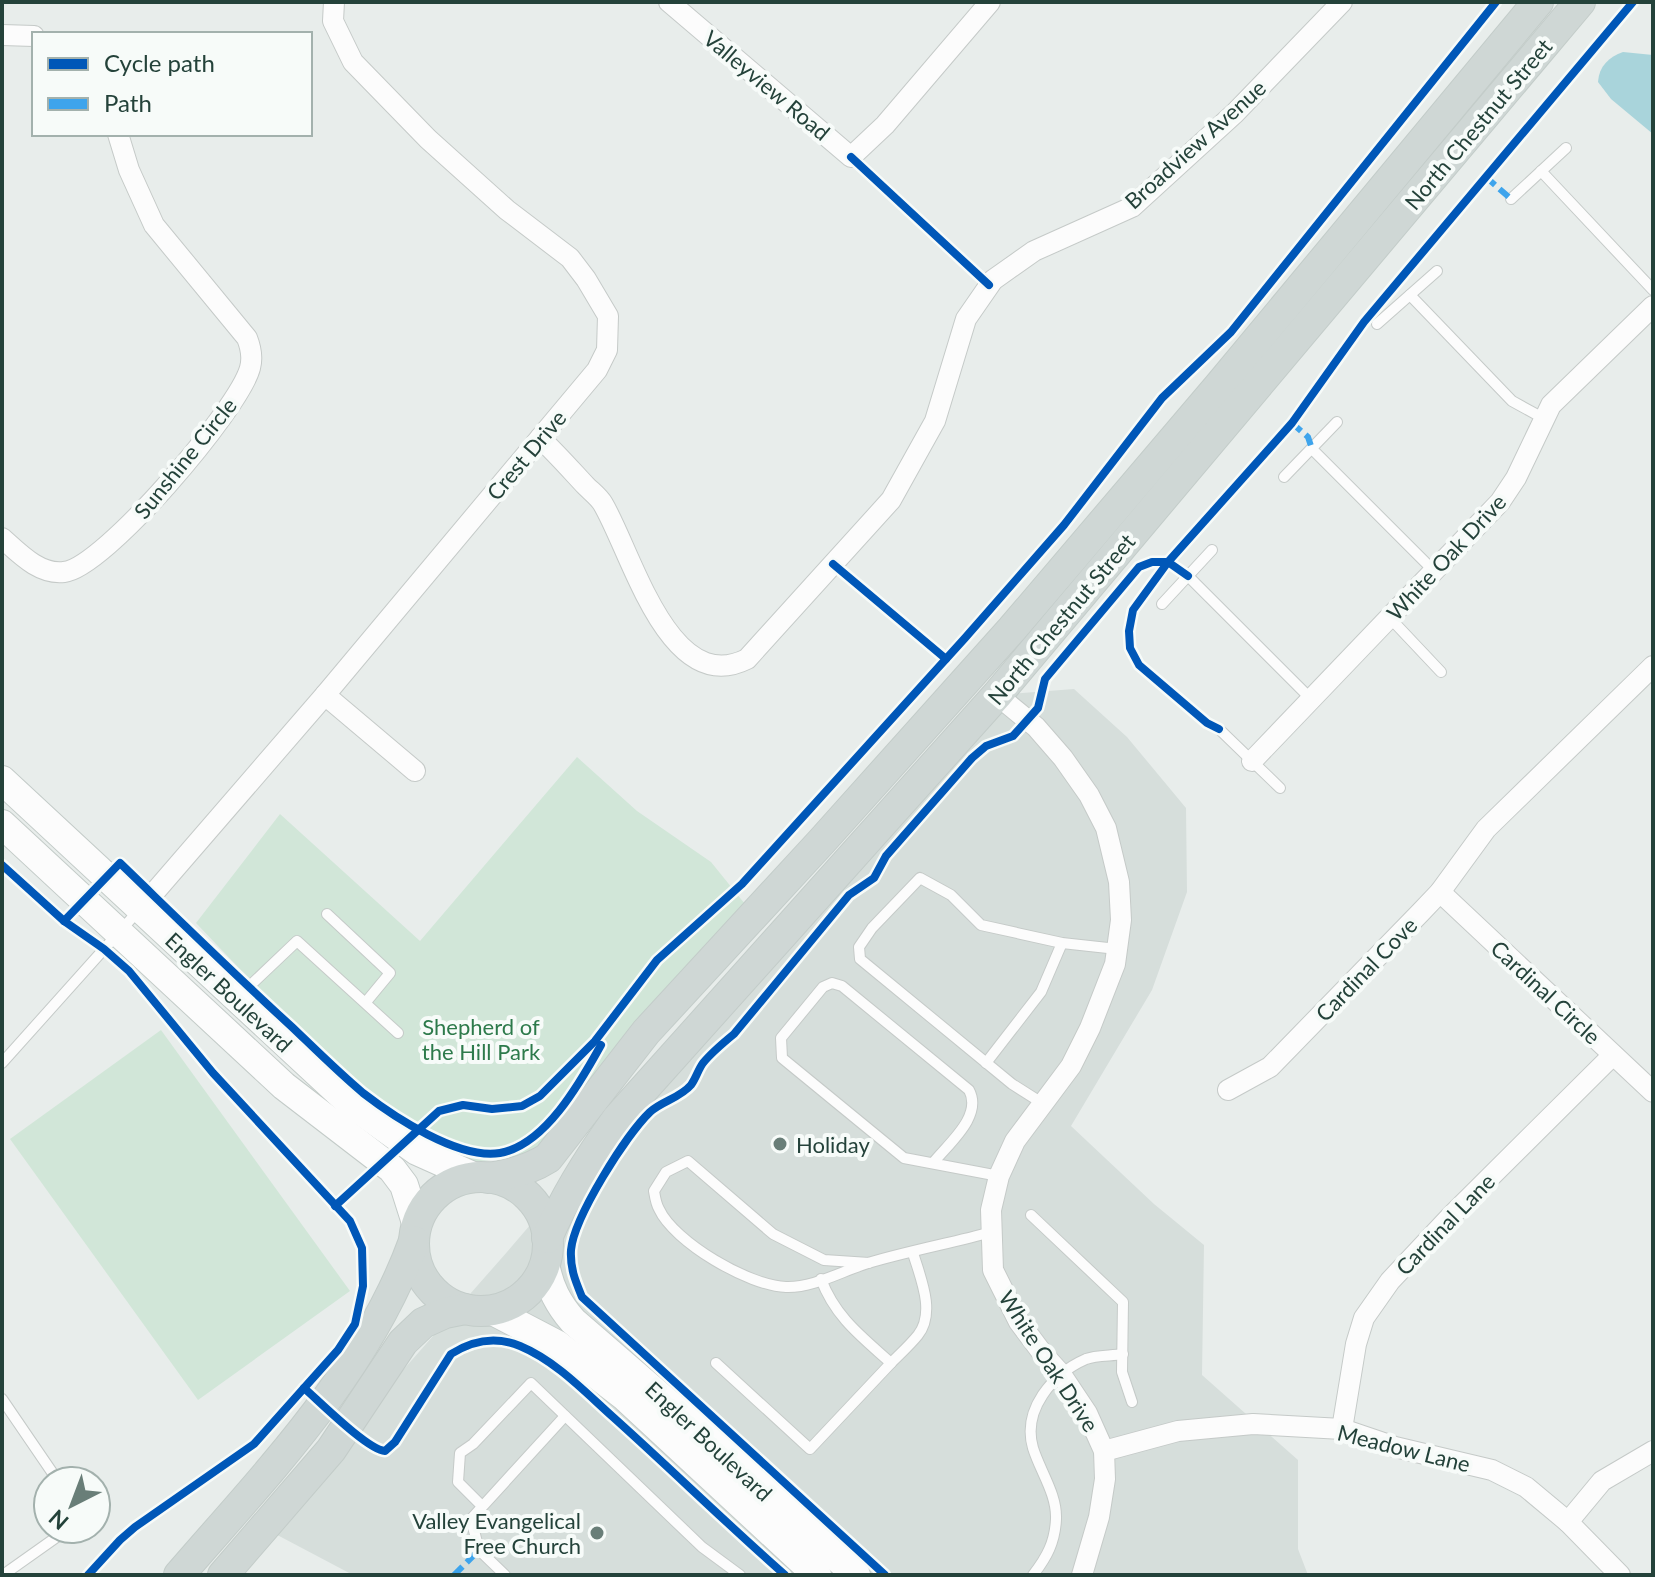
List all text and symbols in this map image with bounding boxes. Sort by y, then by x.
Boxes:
street label: Valleyview Road [698,24,836,146]
legend [32,32,312,136]
street label: North Chestnut Street [1399,33,1557,215]
text: Cycle path [104,48,215,77]
street label: Broadview Avenue [1119,74,1271,214]
text: Path [104,88,152,117]
street label: Sunshine Circle [128,392,242,524]
street label: Crest Drive [481,404,571,506]
street label: White Oak Drive [1381,488,1511,626]
street label: North Chestnut Street [982,528,1140,710]
street label: Cardinal Cove [1310,911,1422,1027]
street label: Engler Boulevard [160,926,298,1058]
street label: Cardinal Circle [1486,934,1606,1050]
park label: Shepherd of the Hill Park [422,1013,541,1065]
place label: Holiday [796,1131,870,1158]
marker: Holiday [771,1135,789,1153]
street label: Cardinal Lane [1390,1168,1500,1280]
street label: White Oak Drive [993,1285,1105,1437]
street label: Engler Boulevard [640,1375,778,1507]
street label: Meadow Lane [1335,1418,1473,1478]
north arrow [32,1465,112,1545]
text: N [43,1505,74,1536]
place label: Valley Evangelical Free Church [412,1507,581,1559]
marker: Valley Evangelical Free Church [588,1524,606,1542]

